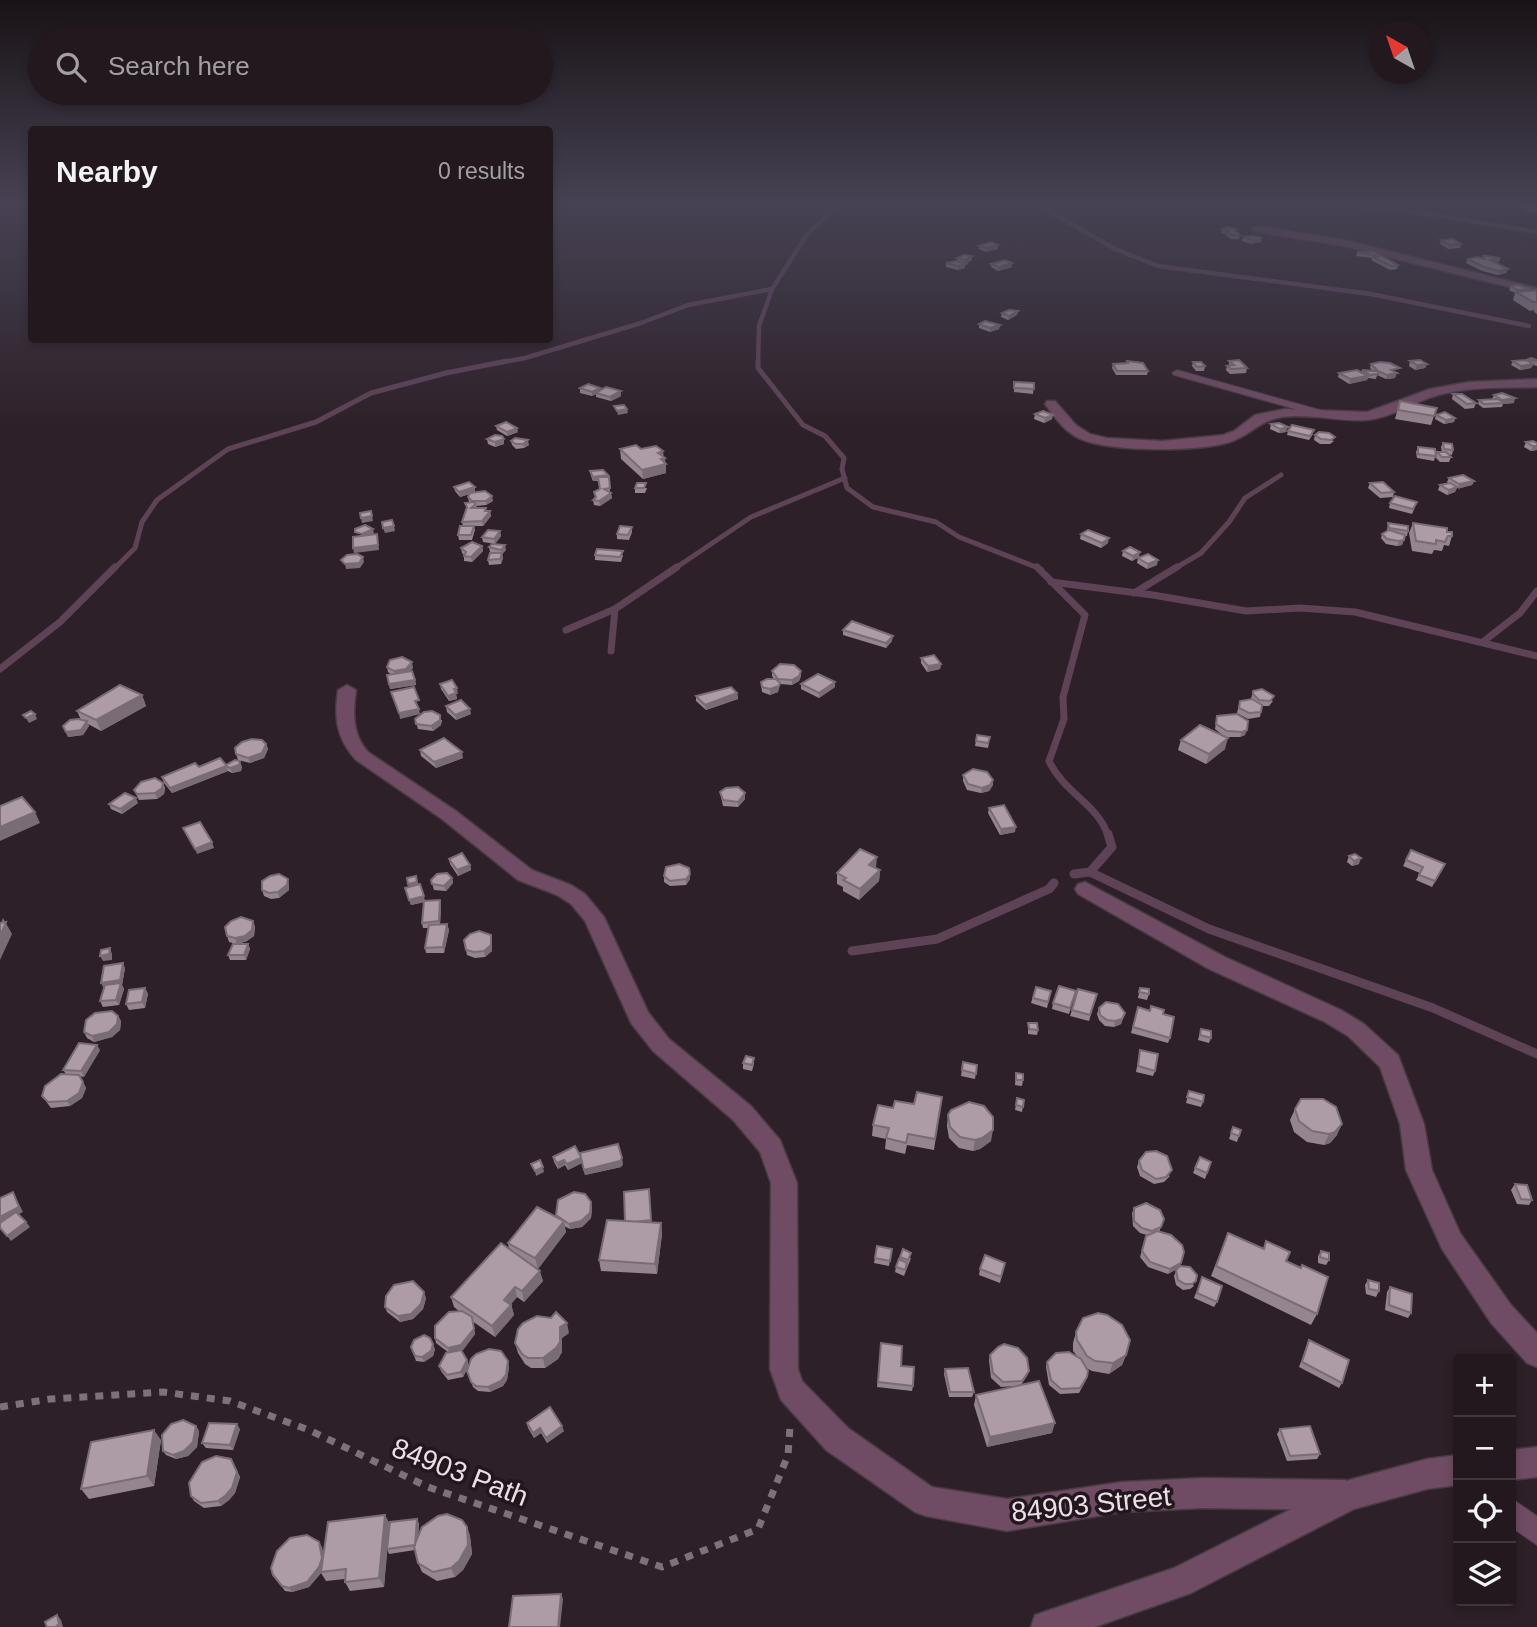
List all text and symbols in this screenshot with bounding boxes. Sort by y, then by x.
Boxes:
north arrow [1369,21,1432,84]
search box [28,28,553,105]
icon: search [52,48,90,86]
text: Search here [108,51,250,81]
text: Nearby [56,155,158,188]
text: 0 results [438,158,525,184]
map controls [1453,1354,1516,1606]
button: + [1453,1354,1516,1417]
button: − [1453,1417,1516,1480]
street label: 84903 Path [388,1432,532,1512]
street label: 84903 Street [1010,1480,1173,1528]
button: locate [1453,1480,1516,1543]
button: layers [1453,1543,1516,1606]

